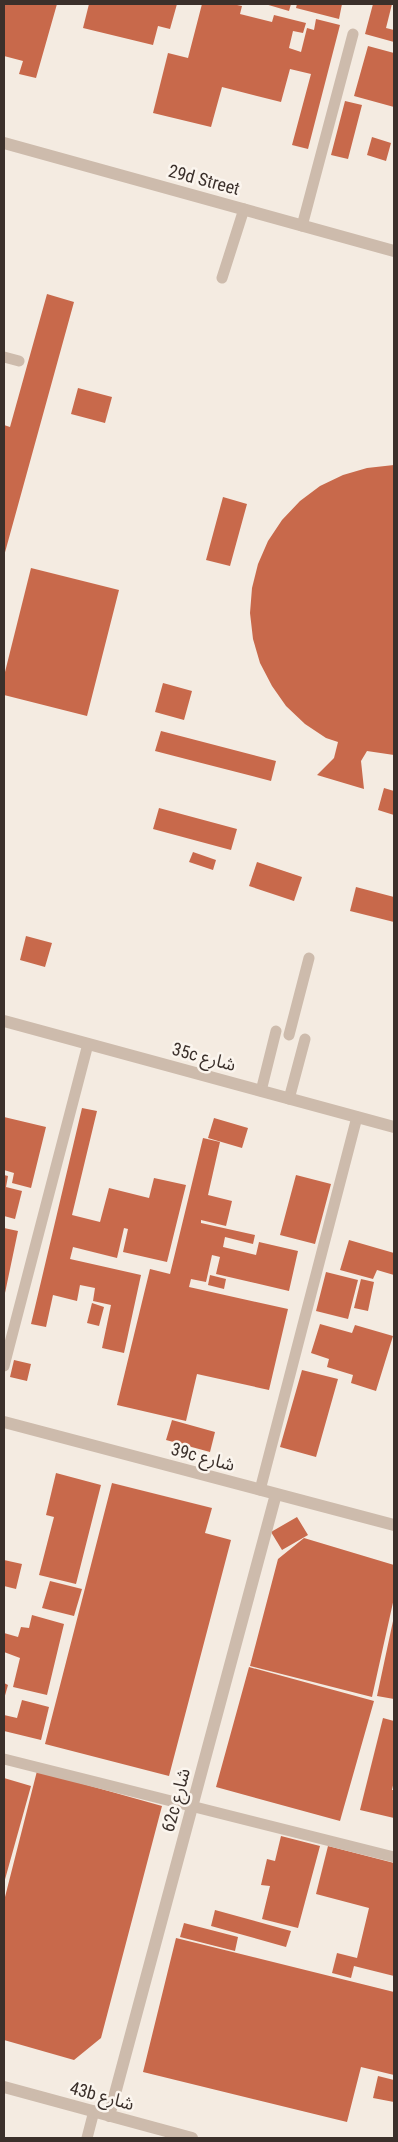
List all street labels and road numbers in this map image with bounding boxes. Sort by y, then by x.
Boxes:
street label: 29d Street [166,160,242,199]
street label: 35c شارع [169,1038,238,1079]
street label: 39c شارع [168,1438,237,1479]
street label: 62c شارع [157,1766,198,1835]
street label: 43b شارع [67,2077,137,2118]

